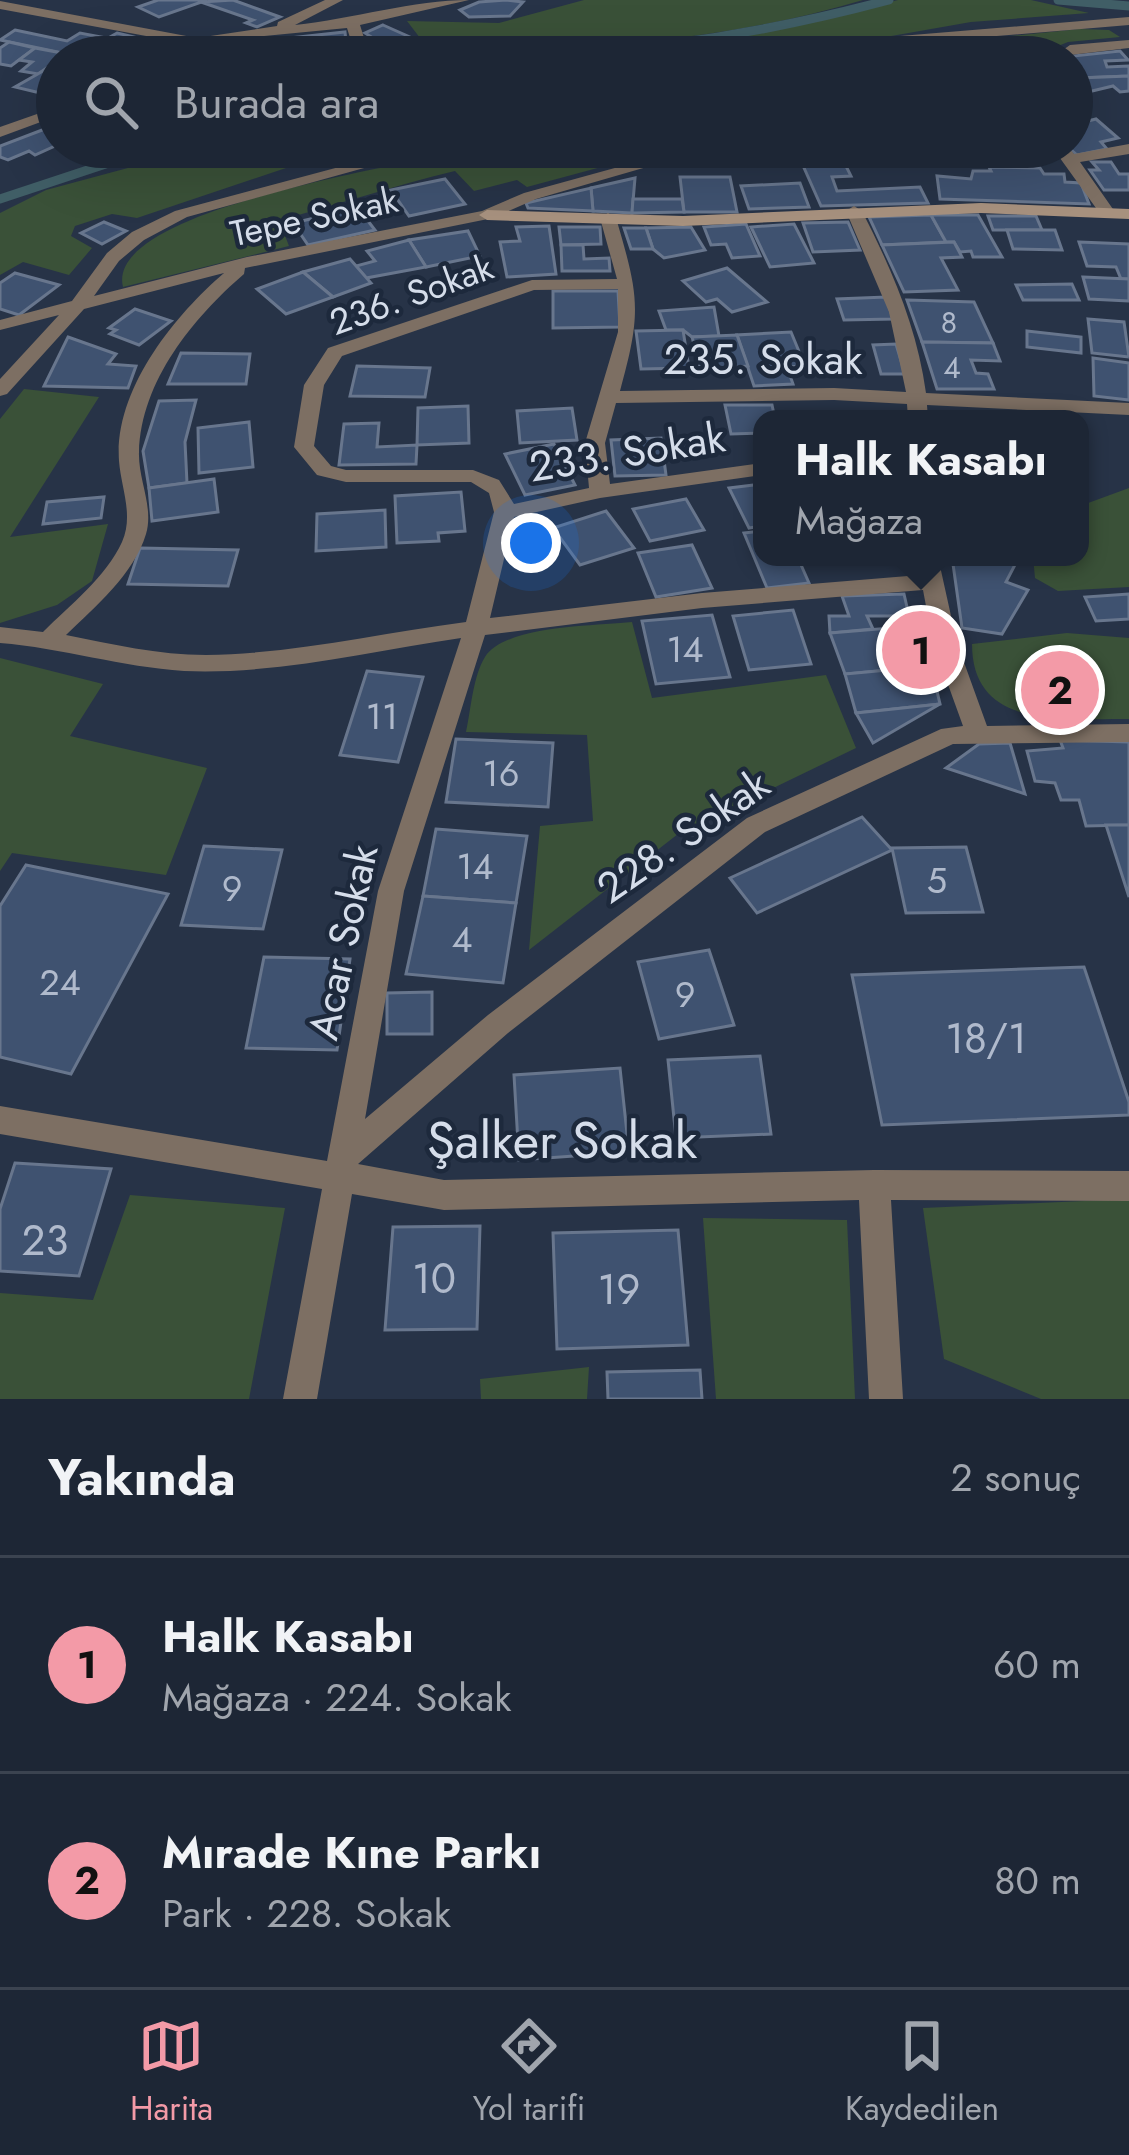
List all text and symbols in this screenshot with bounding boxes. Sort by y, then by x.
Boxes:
search box [36,36,1093,168]
icon: search [78,69,144,135]
text: Burada ara [174,70,379,135]
street label: Tepe Sokak [225,173,403,259]
street label: 236. Sokak [322,240,500,348]
house number: 8 [941,301,957,344]
street label: 235. Sokak [664,329,863,390]
house number: 4 [943,346,961,389]
street label: 233. Sokak [525,406,730,498]
popup [753,410,1089,566]
text: Halk Kasabı [795,427,1047,492]
text: Mağaza [795,492,923,549]
your location [501,513,561,573]
pin: 1 [882,605,960,695]
house number: 14 [666,623,704,675]
pin: 2 [1021,645,1099,735]
house number: 11 [366,690,398,742]
house number: 16 [483,747,519,799]
street label: 228. Sokak [584,754,782,918]
street label: Acar Sokak [293,838,394,1045]
house number: 14 [456,840,494,892]
house number: 5 [927,854,947,906]
house number: 9 [222,862,242,914]
house number: 4 [452,913,473,965]
house number: 24 [39,956,81,1008]
house number: 9 [675,968,695,1020]
house number: 18/1 [945,1008,1027,1069]
street label: Şalker Sokak [427,1103,698,1177]
house number: 23 [22,1210,68,1271]
house number: 10 [412,1248,456,1309]
house number: 19 [597,1259,641,1320]
text: Yakında [48,1440,236,1514]
text: 2 sonuç [951,1449,1081,1506]
text: Halk Kasabı [162,1604,414,1669]
text: 1 [77,1636,97,1693]
text: 60 m [993,1636,1081,1693]
text: Mağaza · 224. Sokak [162,1669,511,1726]
text: Mırade Kıne Parkı [162,1820,541,1885]
text: 2 [74,1852,100,1909]
text: 80 m [994,1852,1081,1909]
text: Park · 228. Sokak [162,1885,451,1942]
tab: Harita [130,2013,213,2132]
tab: Yol tarifi [473,2013,585,2132]
tab: Kaydedilen [845,2013,999,2132]

